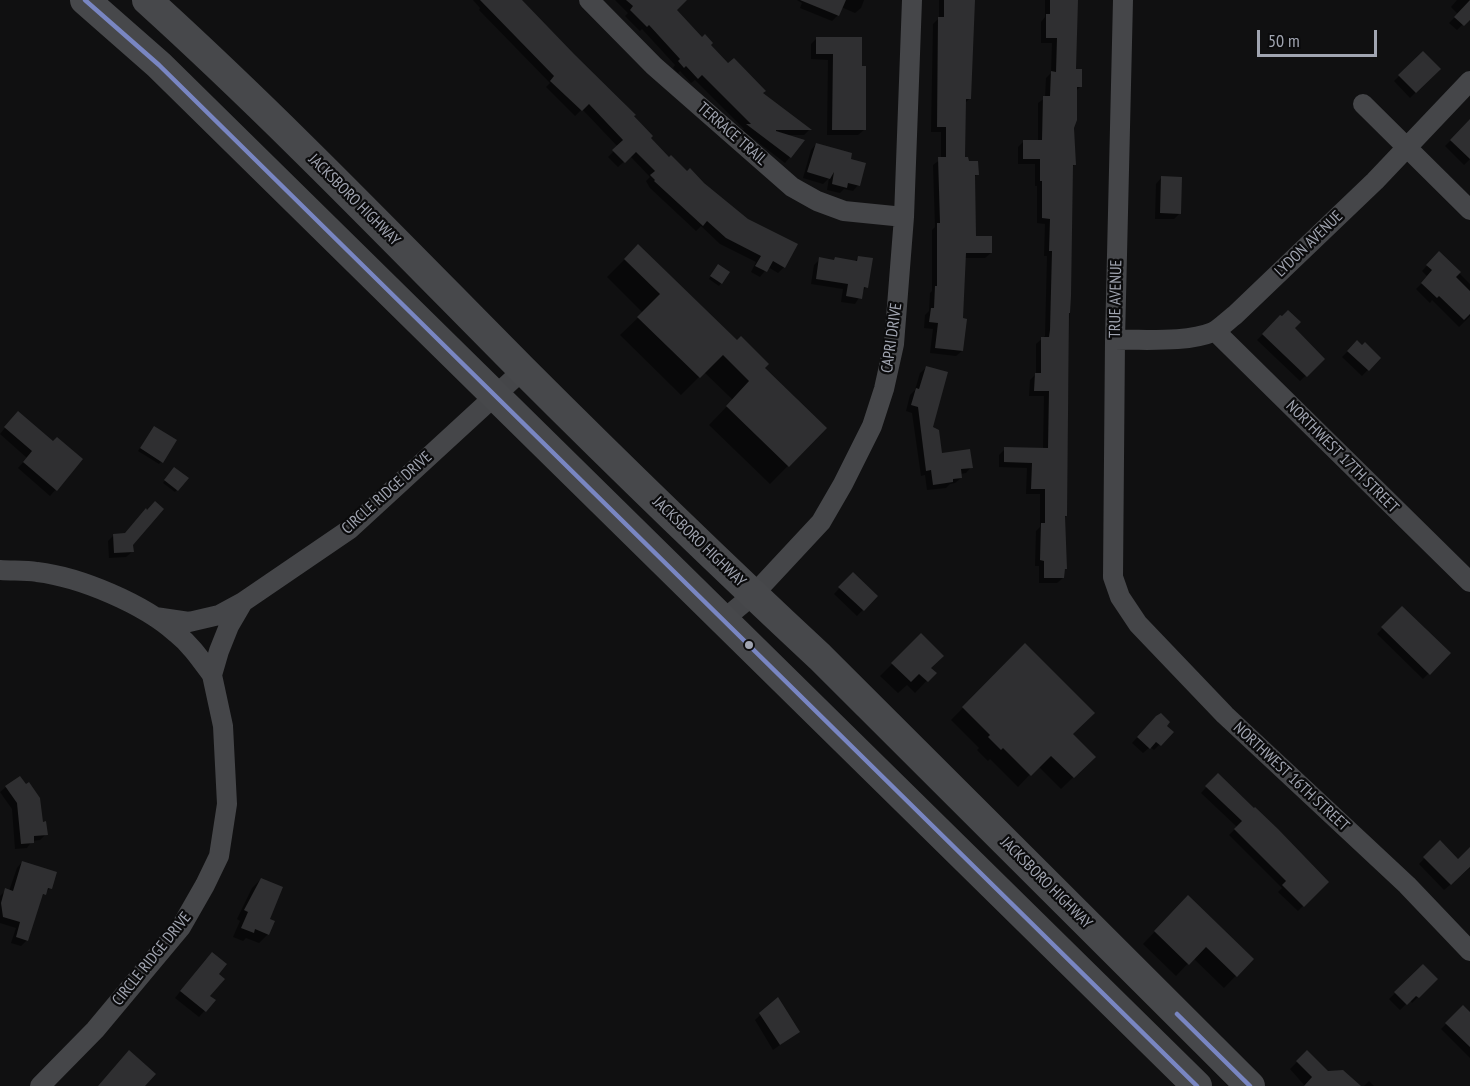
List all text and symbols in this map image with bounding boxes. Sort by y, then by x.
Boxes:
scale bar [1260,18,1380,56]
text: 50 m [1268,29,1300,52]
street label: TERRACE TRAIL [693,98,771,170]
street label: JACKSBORO HIGHWAY [304,150,404,250]
street label: LYDON AVENUE [1271,207,1347,281]
street label: TRUE AVENUE [1106,260,1126,338]
street label: CAPRI DRIVE [878,302,906,374]
street label: NORTHWEST 17TH STREET [1282,397,1402,517]
street label: CIRCLE RIDGE DRIVE [338,448,436,538]
street label: JACKSBORO HIGHWAY [648,493,750,591]
unlabelled marker [743,639,755,651]
street label: NORTHWEST 16TH STREET [1229,718,1353,836]
street label: JACKSBORO HIGHWAY [996,833,1096,933]
street label: CIRCLE RIDGE DRIVE [109,908,195,1010]

